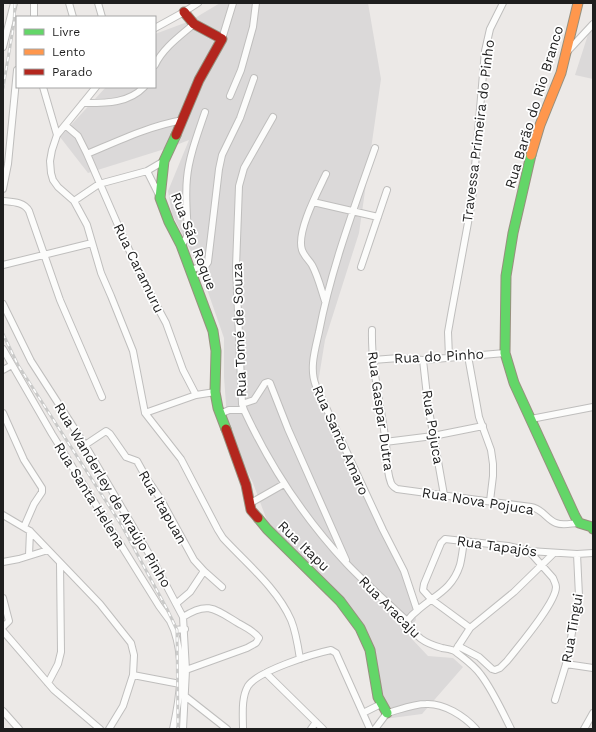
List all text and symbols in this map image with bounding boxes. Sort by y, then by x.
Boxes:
legend [16,16,156,88]
street label: Rua Barão do Rio Branco [502,24,566,190]
text: Livre [52,25,80,39]
street label: Travessa Primeira do Pinho [459,39,497,223]
text: Lento [52,45,86,59]
text: Parado [52,65,92,79]
street label: Rua São Roque [168,190,220,292]
street label: Rua Caramuru [110,221,168,315]
street label: Rua Tomé de Souza [229,263,249,397]
street label: Rua do Pinho [394,346,484,366]
street label: Rua Gaspar Dutra [365,350,397,472]
street label: Rua Santo Amaro [310,383,372,497]
street label: Rua Pojuca [419,389,447,465]
street label: Rua Wanderley de Araújo Pinho [51,400,175,590]
street label: Rua Santa Helena [51,439,129,551]
street label: Rua Itapuan [136,467,190,547]
street label: Rua Nova Pojuca [421,484,535,518]
street label: Rua Itapu [275,517,333,575]
street label: Rua Tapajós [456,532,538,560]
street label: Rua Aracaju [356,573,424,641]
street label: Rua Tingui [558,592,586,664]

